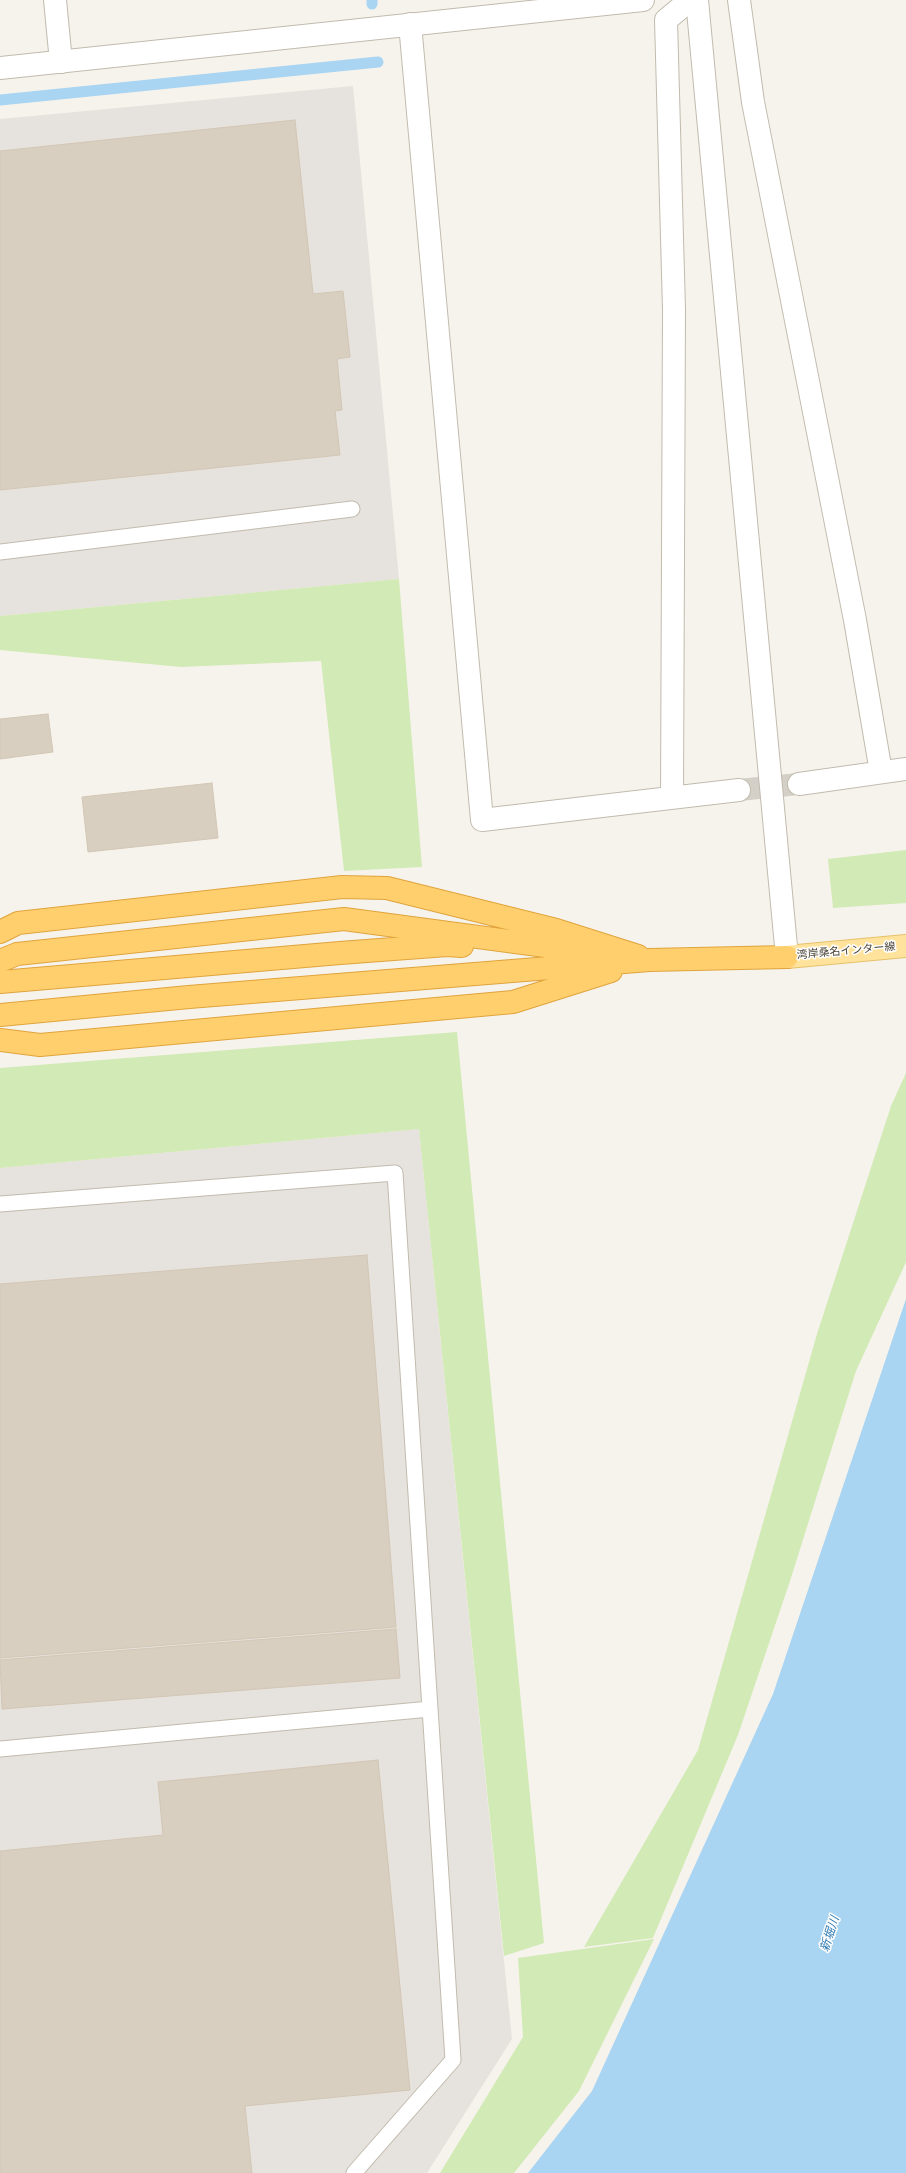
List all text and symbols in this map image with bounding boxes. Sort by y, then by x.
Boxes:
street label: 湾岸桑名インター線 [796,940,896,962]
water label: 新堀川 [818,1915,842,1953]

